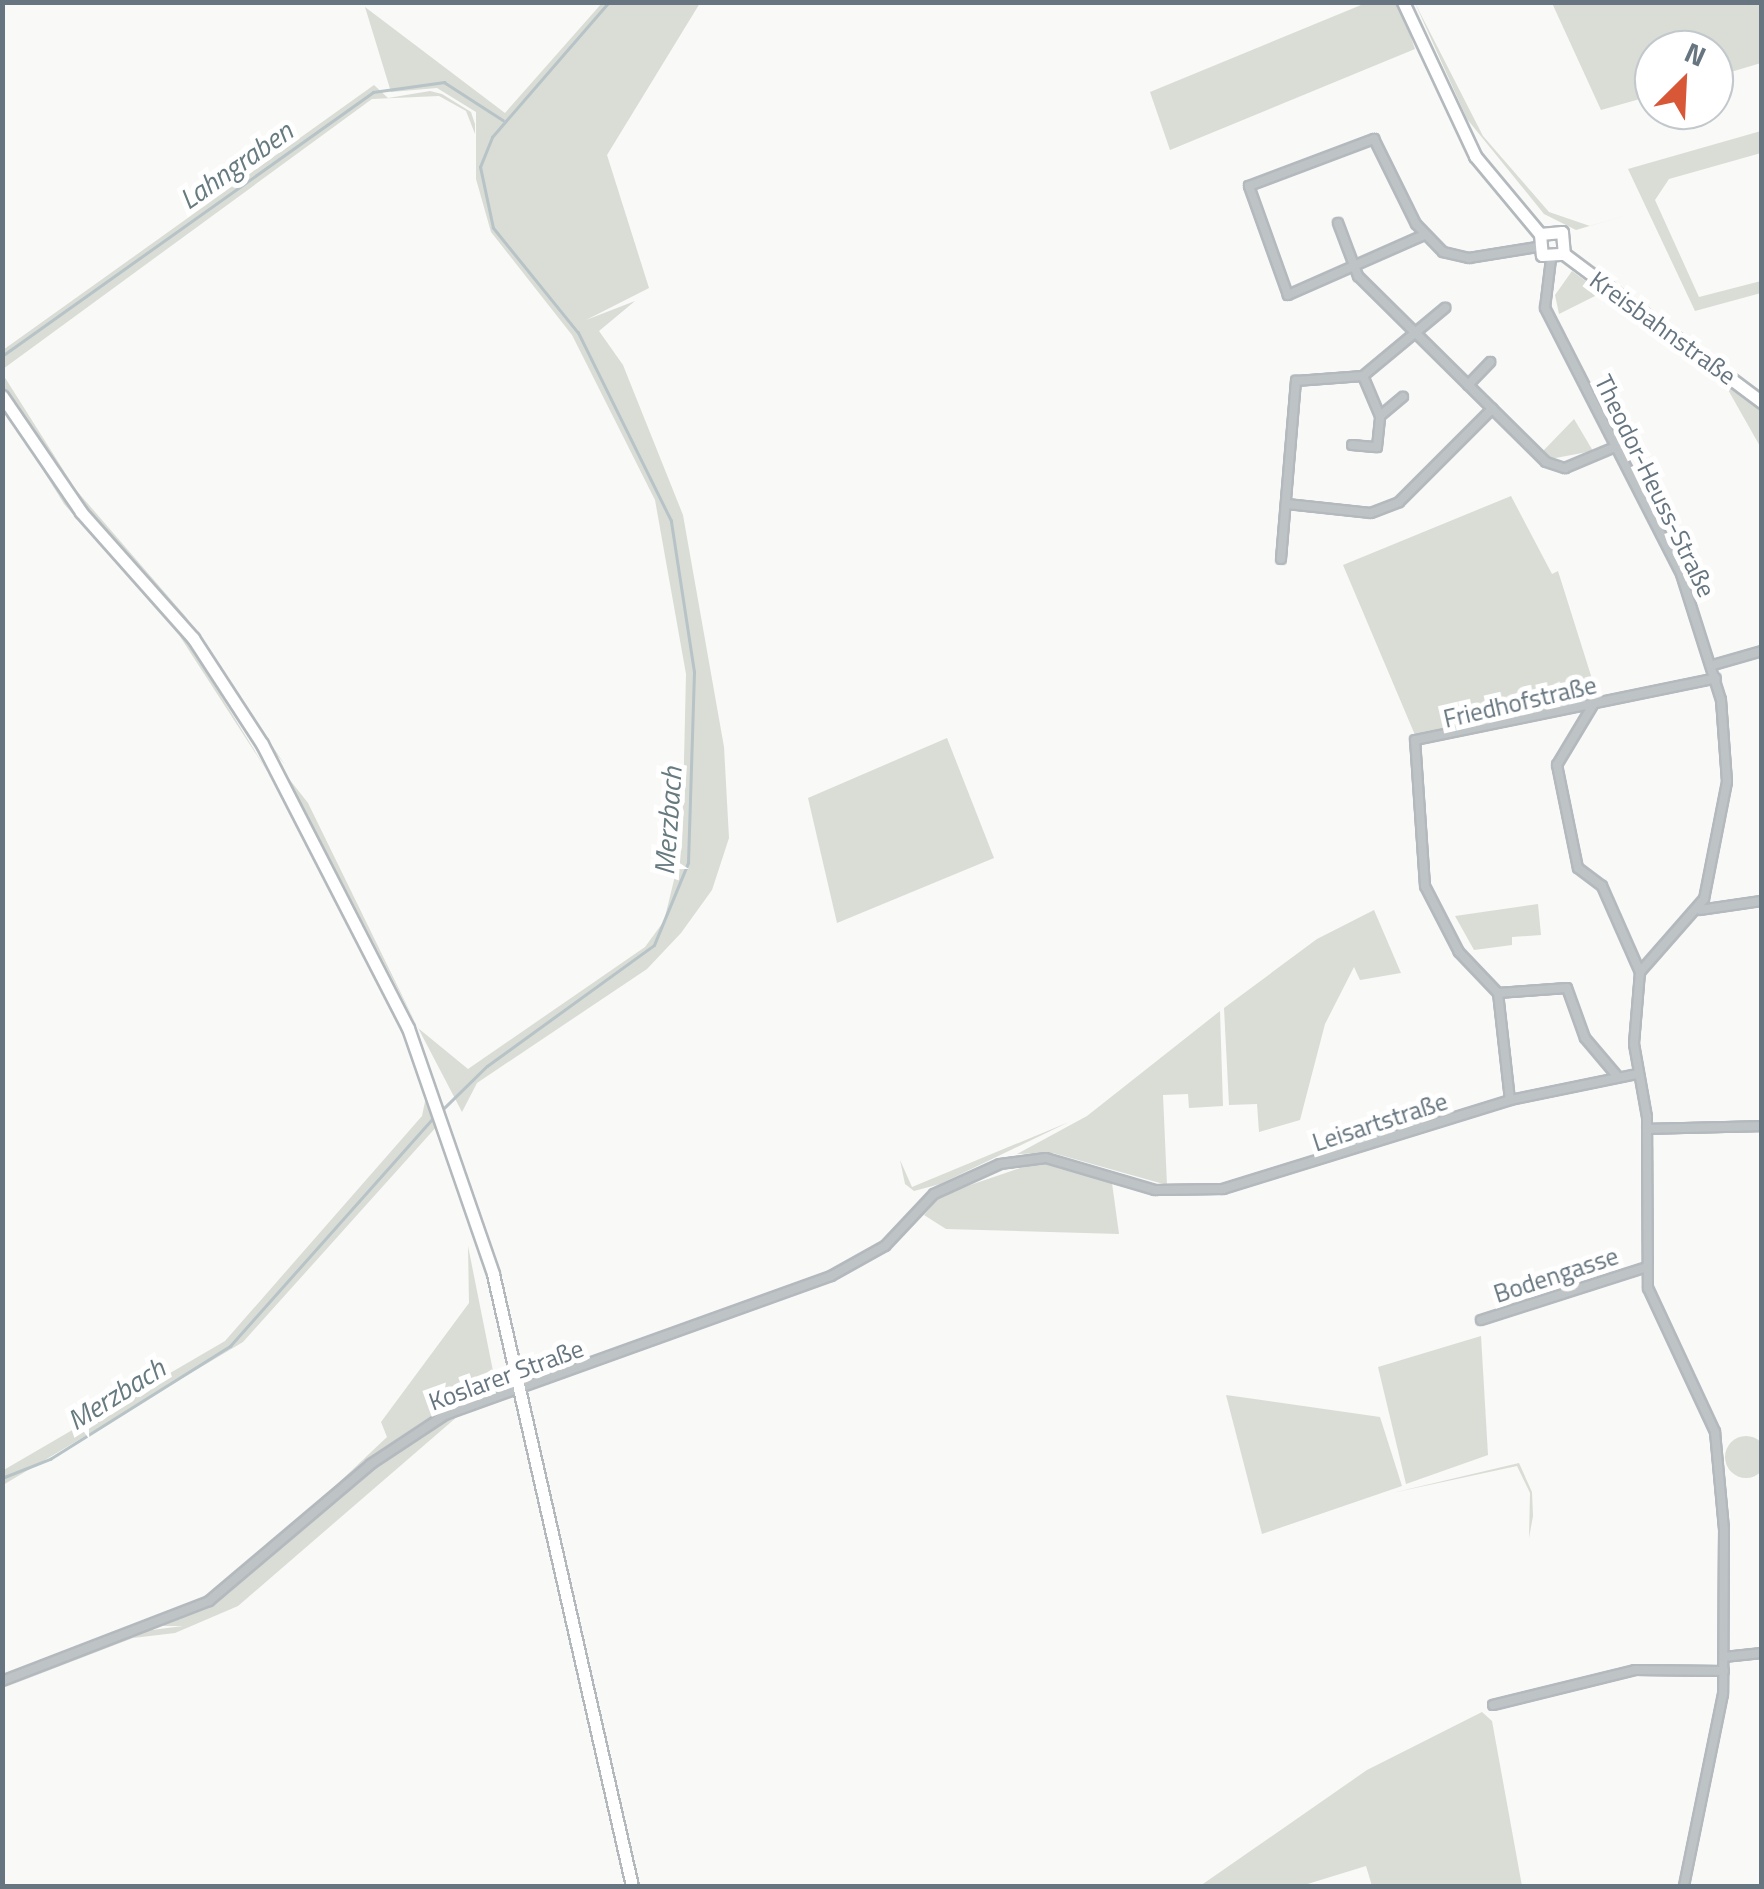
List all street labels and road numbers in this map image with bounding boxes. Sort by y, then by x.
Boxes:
street label: Kreisbahnstraße [1584,265,1742,391]
street label: Theodor-Heuss-Straße [1588,370,1722,602]
street label: Friedhofstraße [1441,670,1599,734]
street label: Leisartstraße [1309,1086,1451,1158]
street label: Bodengasse [1490,1241,1622,1309]
street label: Koslarer Straße [425,1333,587,1417]

